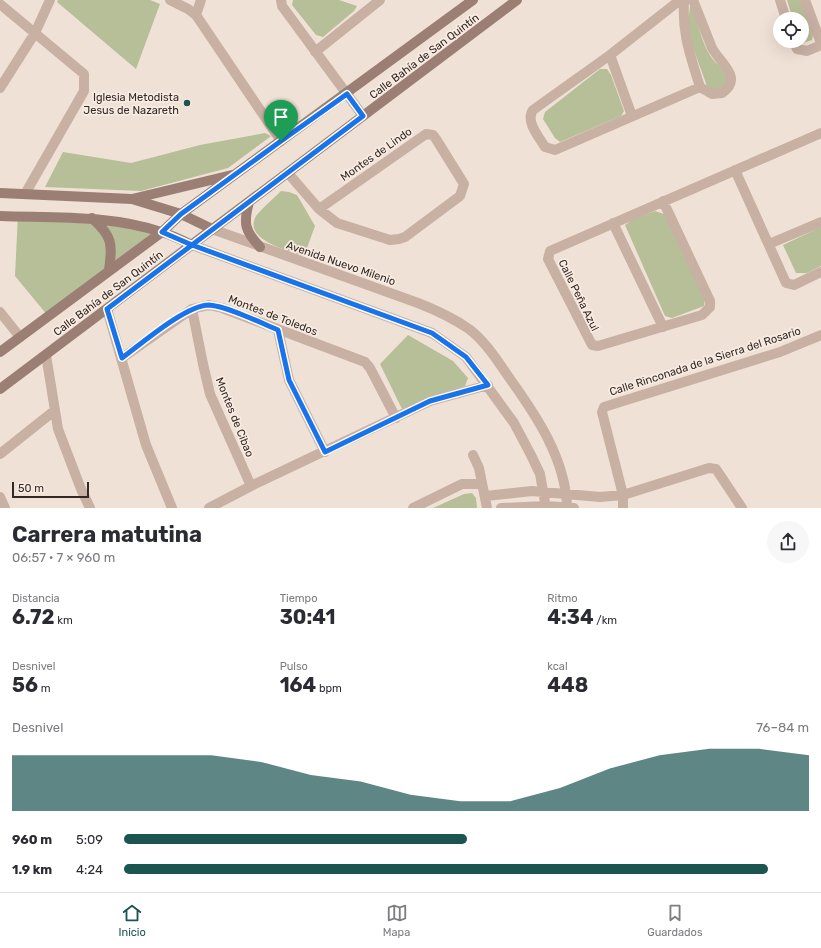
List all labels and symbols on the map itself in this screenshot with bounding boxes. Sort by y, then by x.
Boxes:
street label: Calle Bahía de San Quintín [367,11,482,102]
place label: Iglesia Metodista Jesus de Nazareth [83,91,179,117]
marker: Iglesia Metodista Jesus de Nazareth [182,98,192,108]
pin [264,100,298,141]
street label: Montes de Lindo [338,125,414,184]
street label: Avenida Nuevo Milenio [284,239,397,288]
street label: Calle Bahía de San Quintín [51,248,166,339]
street label: Calle Peña Azul [556,257,602,333]
street label: Montes de Toledos [226,292,320,339]
street label: Calle Rinconada de la Sierra del Rosario [608,324,802,399]
street label: Montes de Cibao [213,375,256,459]
scale bar [12,480,89,499]

